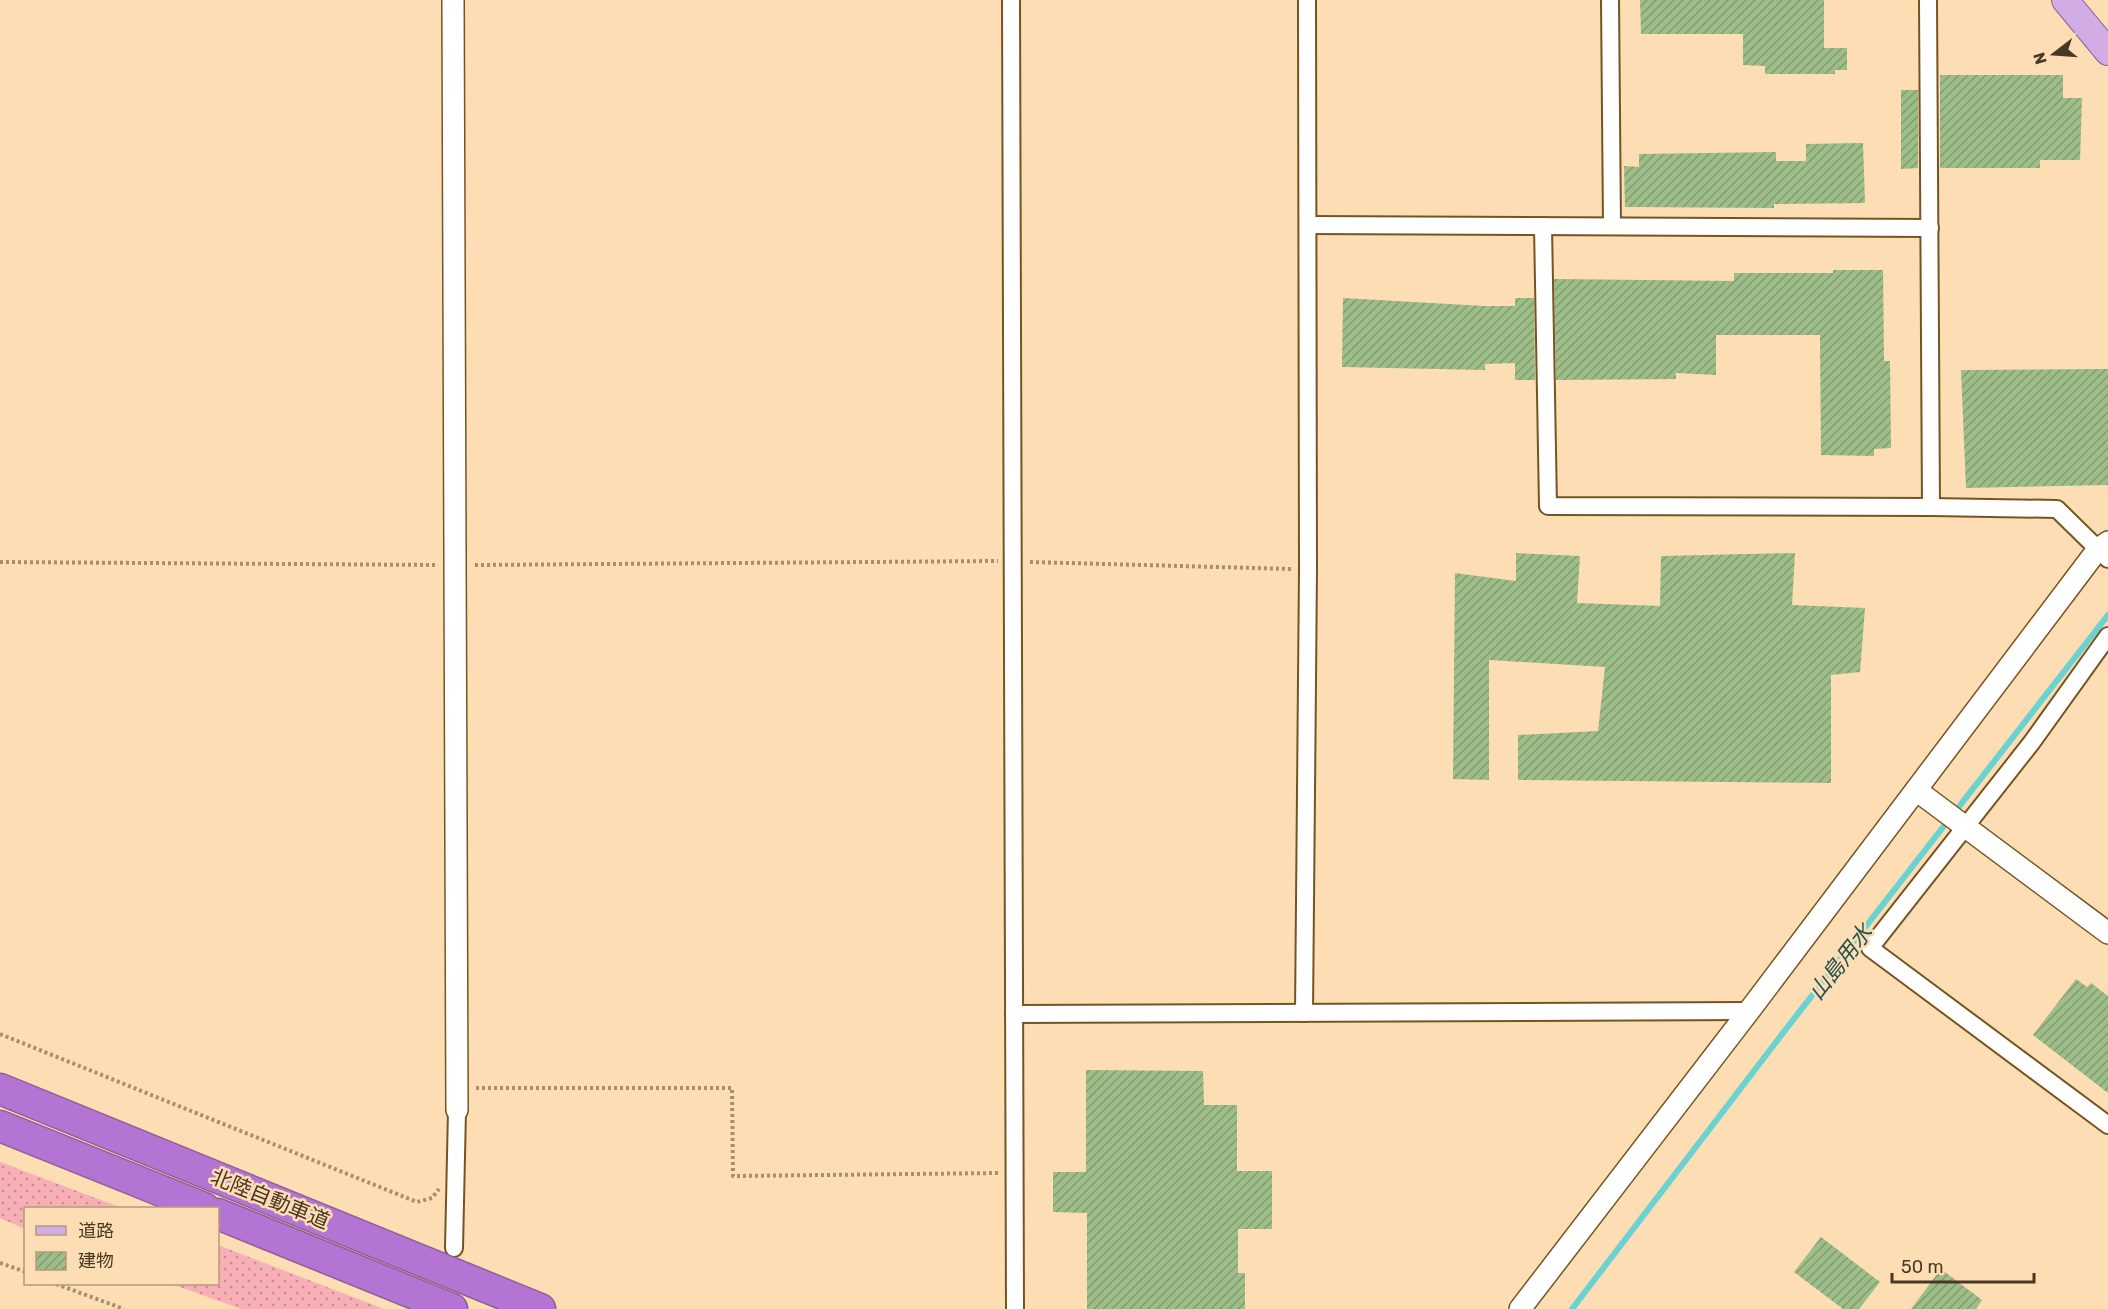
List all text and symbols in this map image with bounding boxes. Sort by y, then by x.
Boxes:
north arrow [2024,24,2084,84]
text: N [2029,50,2051,67]
water label: 山島用水 [1803,918,1879,1005]
street label: 北陸自動車道 [207,1163,333,1234]
legend [24,1207,219,1285]
text: 道路 [78,1220,114,1242]
scale bar [1892,1246,2034,1284]
text: 建物 [78,1250,114,1272]
text: 50 m [1901,1256,1944,1278]

